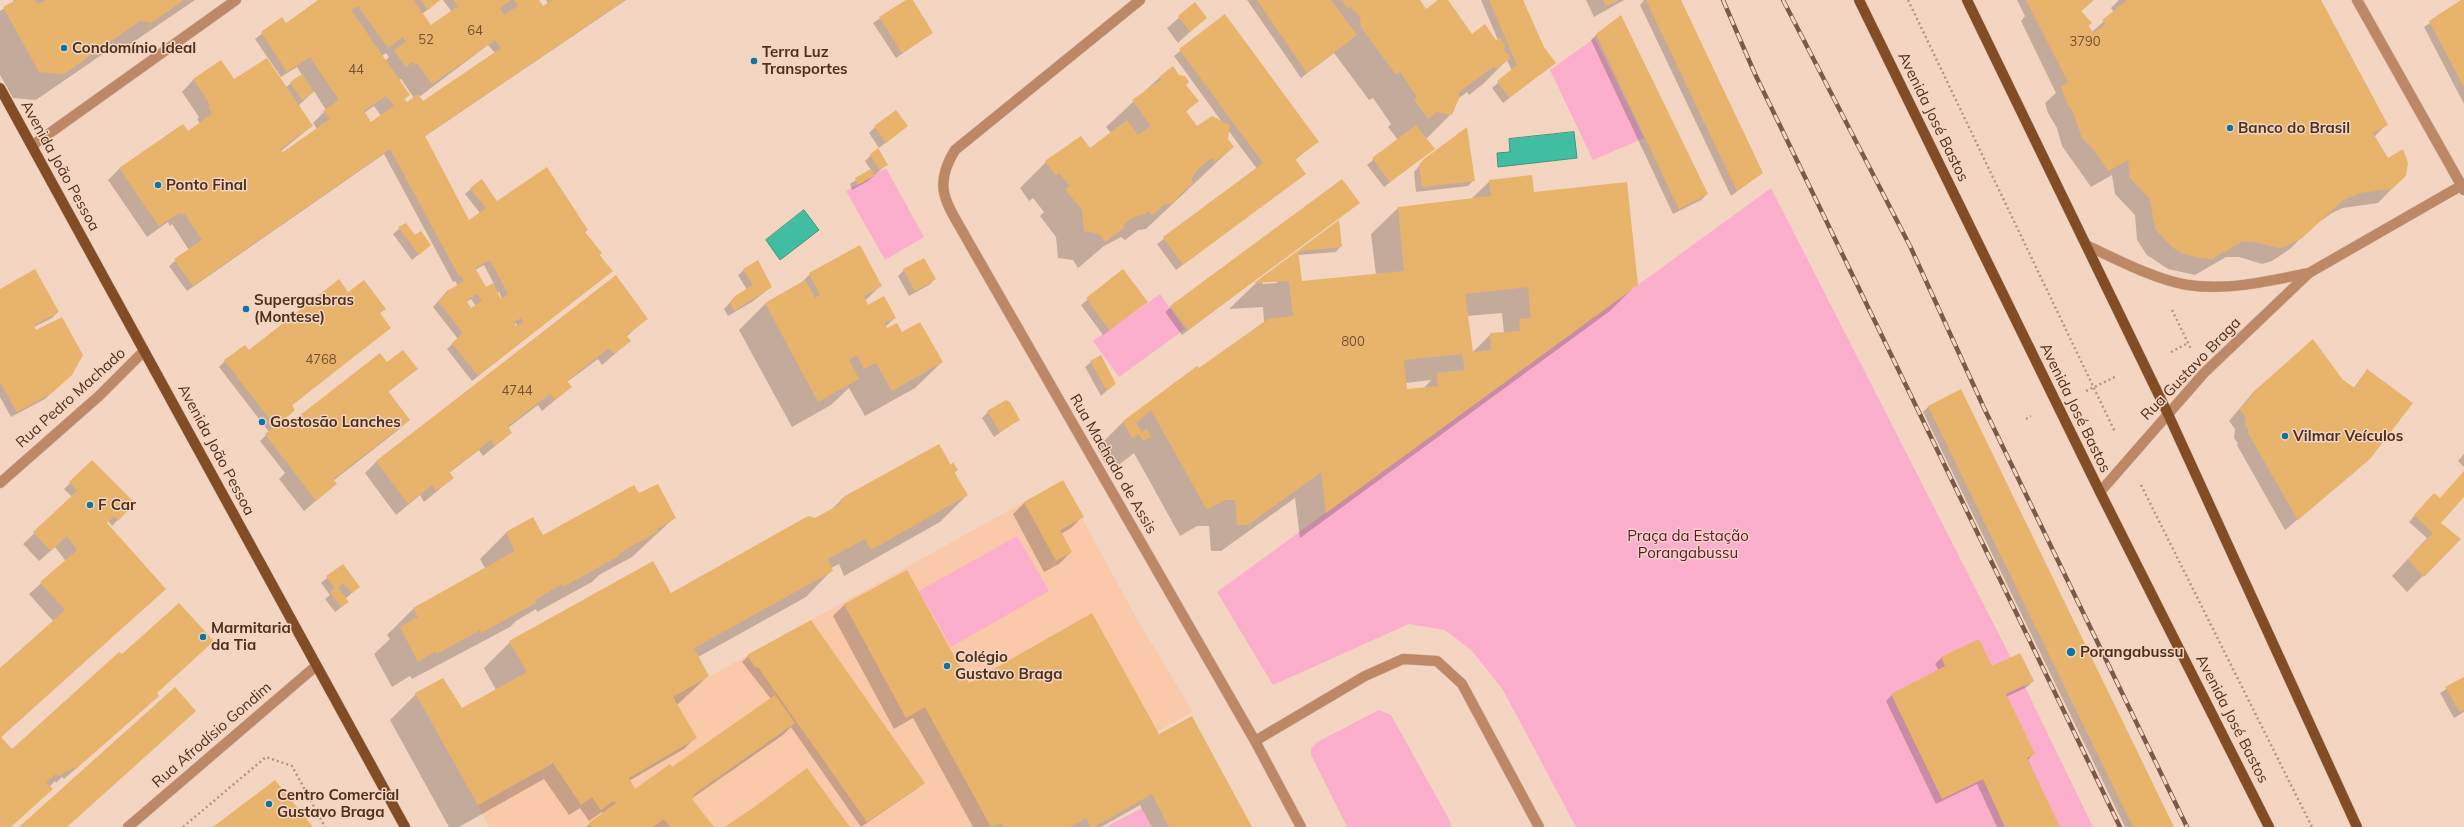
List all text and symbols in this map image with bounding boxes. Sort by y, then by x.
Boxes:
house number: 64 [467,23,483,39]
house number: 52 [418,32,434,48]
house number: 3790 [2069,34,2101,50]
place label: Condomínio Ideal [72,39,196,57]
marker: Condomínio Ideal [59,43,69,53]
place label: Terra Luz Transportes [762,43,848,78]
street label: Avenida José Bastos [1894,49,1972,185]
marker: Terra Luz Transportes [749,56,759,66]
house number: 44 [348,62,364,78]
street label: Avenida João Pessoa [17,98,103,234]
place label: Banco do Brasil [2238,119,2350,137]
marker: Banco do Brasil [2225,123,2235,133]
place label: Ponto Final [166,176,247,194]
marker: Ponto Final [153,180,163,190]
place label: Supergasbras (Montese) [254,291,354,326]
marker: Supergasbras (Montese) [241,304,251,314]
street label: Rua Gustavo Braga [2137,314,2245,424]
house number: 800 [1341,334,1365,350]
street label: Avenida José Bastos [2036,340,2114,476]
street label: Rua Pedro Machado [13,344,129,452]
house number: 4768 [305,352,337,368]
street label: Avenida João Pessoa [174,381,258,519]
house number: 4744 [501,383,533,399]
street label: Rua Machado de Assis [1066,391,1160,537]
place label: Gostosão Lanches [270,413,401,431]
marker: Gostosão Lanches [257,417,267,427]
place label: Vilmar Veículos [2293,427,2403,445]
marker: Vilmar Veículos [2280,431,2290,441]
place label: F Car [98,496,136,514]
marker: F Car [85,500,95,510]
park label: Praça da Estação Porangabussu [1627,527,1749,562]
place label: Marmitaria da Tia [211,619,291,654]
marker: Marmitaria da Tia [198,632,208,642]
place label: Porangabussu [2080,643,2183,661]
marker: Porangabussu [2065,646,2077,658]
place label: Colégio Gustavo Braga [955,648,1062,683]
street label: Avenida José Bastos [2192,652,2272,786]
marker: Colégio Gustavo Braga [942,661,952,671]
street label: Rua Afrodísio Gondim [149,678,275,792]
place label: Centro Comercial Gustavo Braga [277,786,399,821]
marker: Centro Comercial Gustavo Braga [264,799,274,809]

